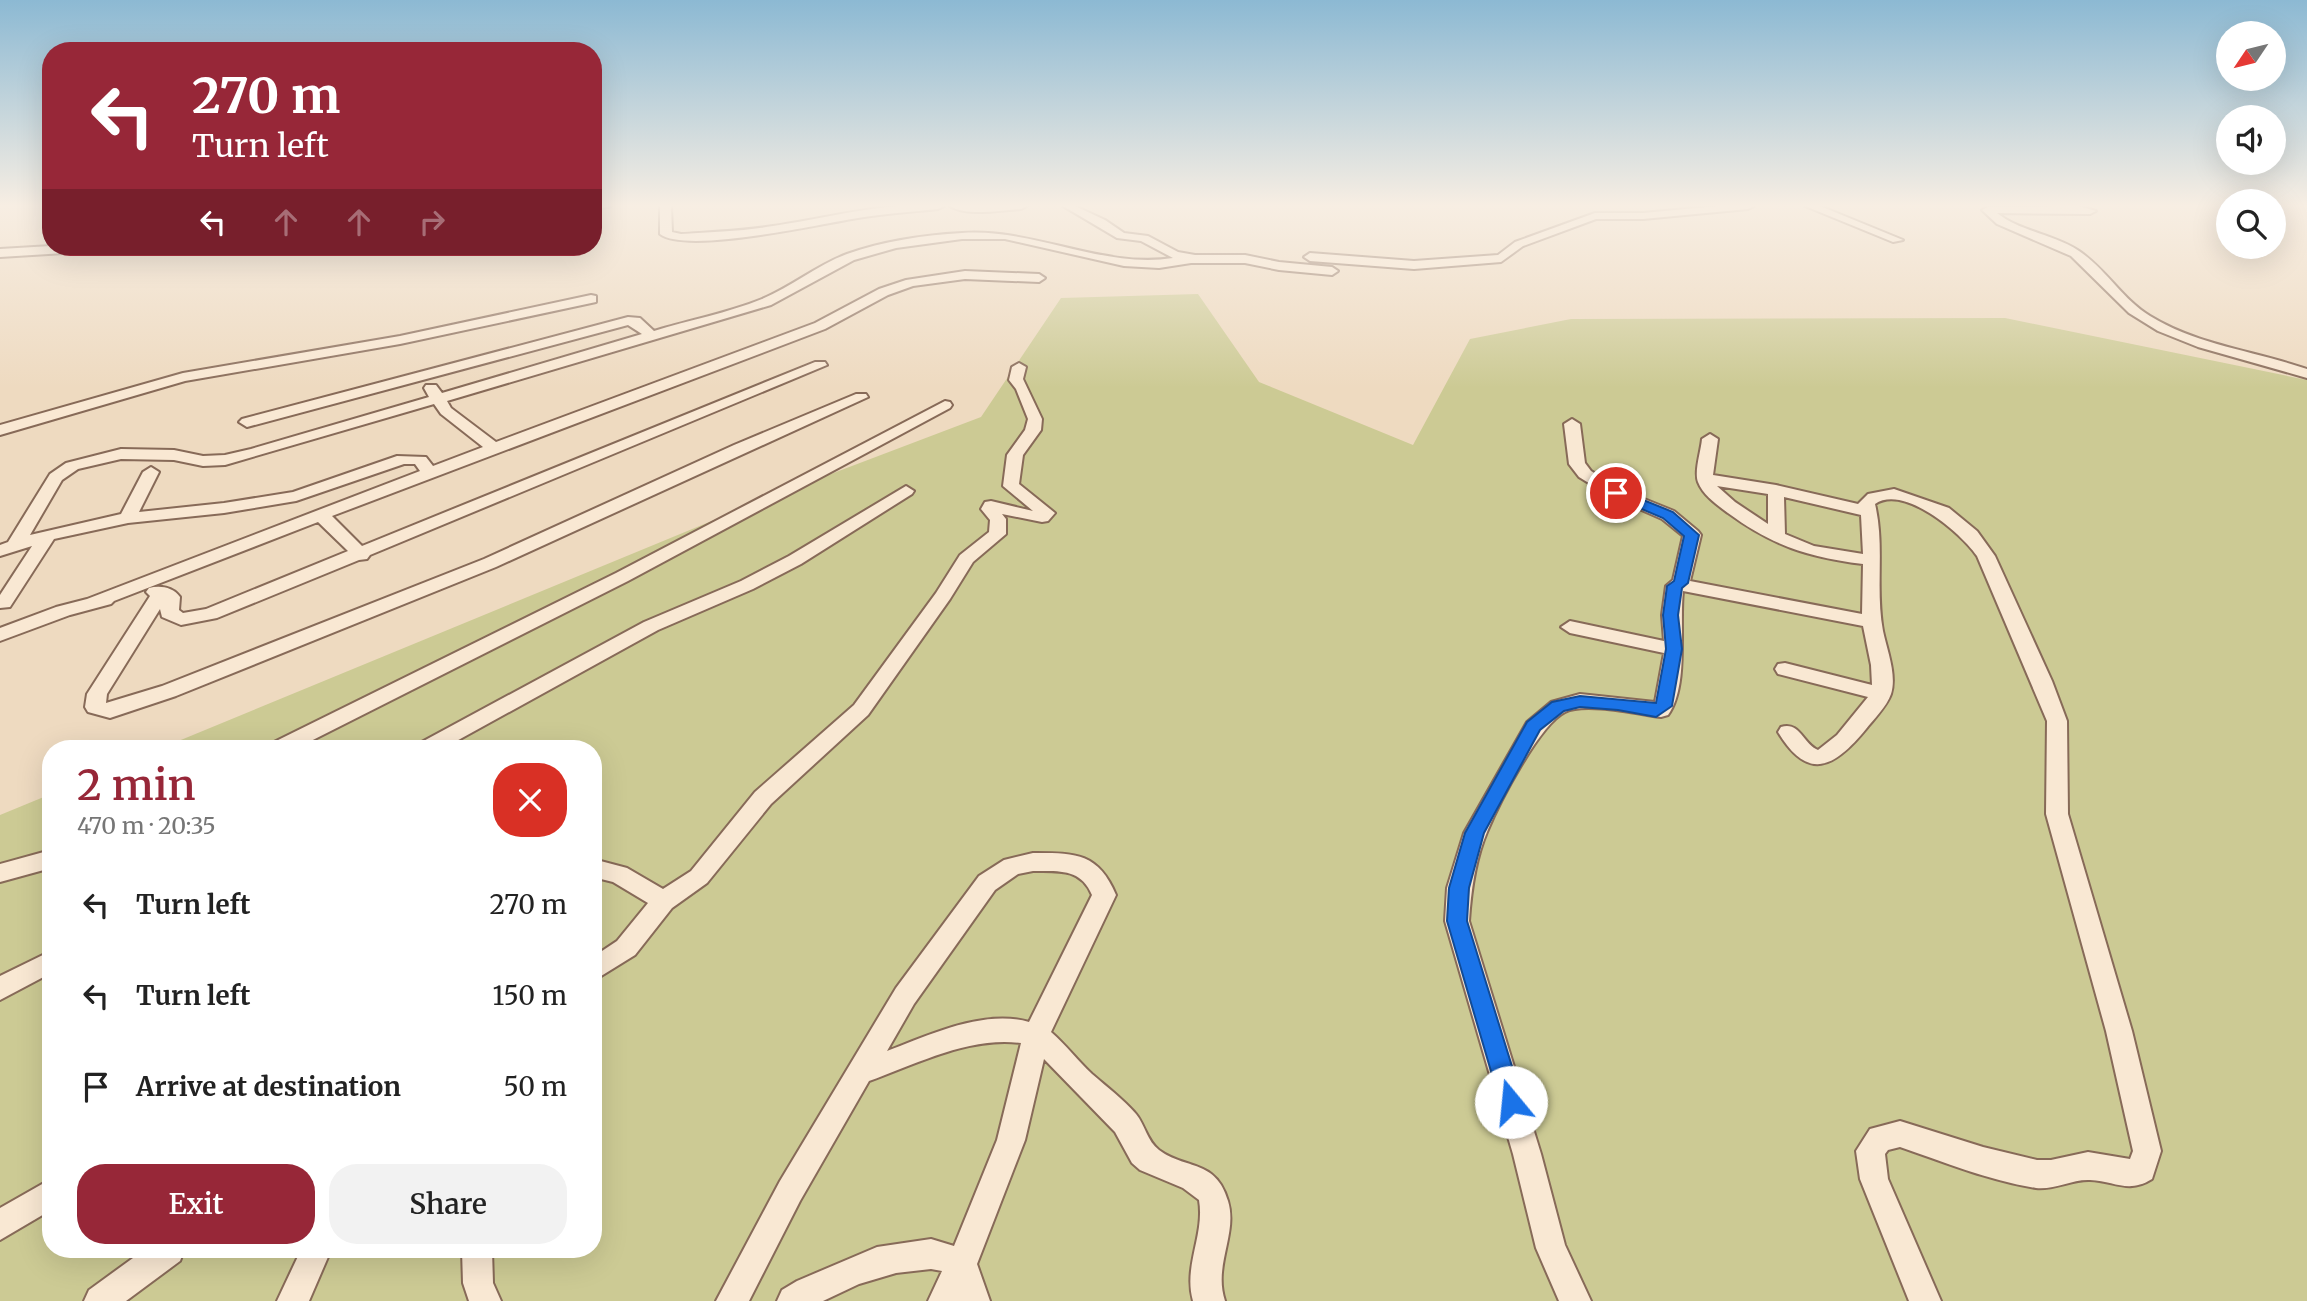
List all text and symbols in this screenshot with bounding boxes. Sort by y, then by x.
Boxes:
north arrow [2216,21,2286,91]
map controls [2216,21,2286,259]
text: 270 m [192,65,340,126]
icon: left [77,70,168,161]
button: sound [2216,105,2286,175]
text: Turn left [192,126,329,166]
button: search [2216,189,2286,259]
icon: left [194,203,232,241]
icon: ahead [267,203,305,241]
icon: ahead [340,203,378,241]
icon: right [413,203,451,241]
pin [1586,463,1646,523]
icon: arrive [1597,474,1635,512]
text: 2 min [77,759,196,811]
button: close [493,763,567,837]
text: 470 m · 20:35 [77,811,216,840]
icon: left [77,886,115,924]
text: Turn left [136,888,250,921]
text: 270 m [490,888,567,921]
icon: left [77,977,115,1015]
text: Turn left [136,979,250,1012]
text: 150 m [493,979,567,1012]
position arrow [1474,1065,1548,1139]
icon: arrive [77,1068,115,1106]
text: Arrive at destination [136,1070,401,1103]
text: 50 m [503,1070,567,1103]
button: Exit [77,1164,315,1244]
button: Share [329,1164,567,1244]

